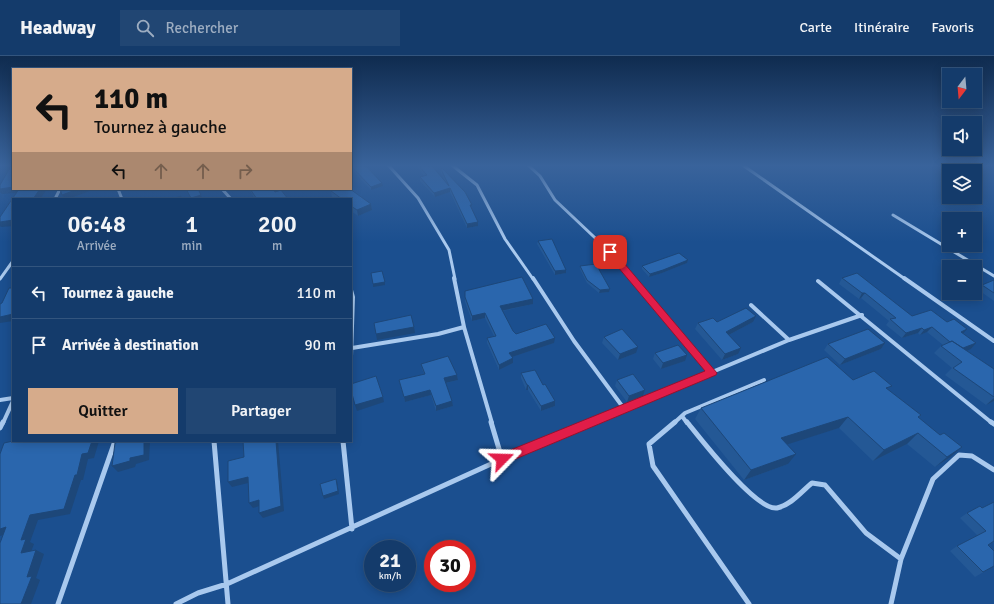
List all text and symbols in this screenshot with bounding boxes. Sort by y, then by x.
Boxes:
search box [120,10,400,46]
text: Headway [20,16,96,40]
icon: search [134,17,156,39]
text: Rechercher [166,19,238,37]
text: Carte [799,19,832,36]
text: Itinéraire [854,19,910,36]
text: Favoris [932,19,974,36]
north arrow [942,68,982,108]
map controls [942,68,982,300]
text: 110 m [94,82,168,116]
icon: left [28,84,80,136]
text: Tournez à gauche [94,116,227,138]
button: sound [942,116,982,156]
icon: left [108,160,130,182]
icon: ahead [150,160,172,182]
icon: ahead [192,160,214,182]
icon: right [234,160,256,182]
button: layers [942,164,982,204]
text: 06:48 [67,209,126,239]
text: 1 [185,209,198,239]
text: 200 [258,209,297,239]
button: + [942,212,982,252]
pin [593,235,627,269]
text: Arrivée [77,238,117,254]
text: min [181,238,202,254]
text: m [272,238,282,254]
icon: arrive [599,241,621,263]
button: − [942,260,982,300]
icon: left [28,282,50,304]
text: Tournez à gauche [62,284,174,302]
text: 110 m [296,284,336,302]
icon: arrive [28,334,50,356]
text: Arrivée à destination [62,336,199,354]
text: 90 m [305,336,336,354]
button: Quitter [28,388,178,434]
button: Partager [186,388,336,434]
position arrow [481,438,523,480]
speed limit sign: 30 [424,540,476,592]
text: 21 [379,548,401,573]
text: km/h [379,570,401,582]

